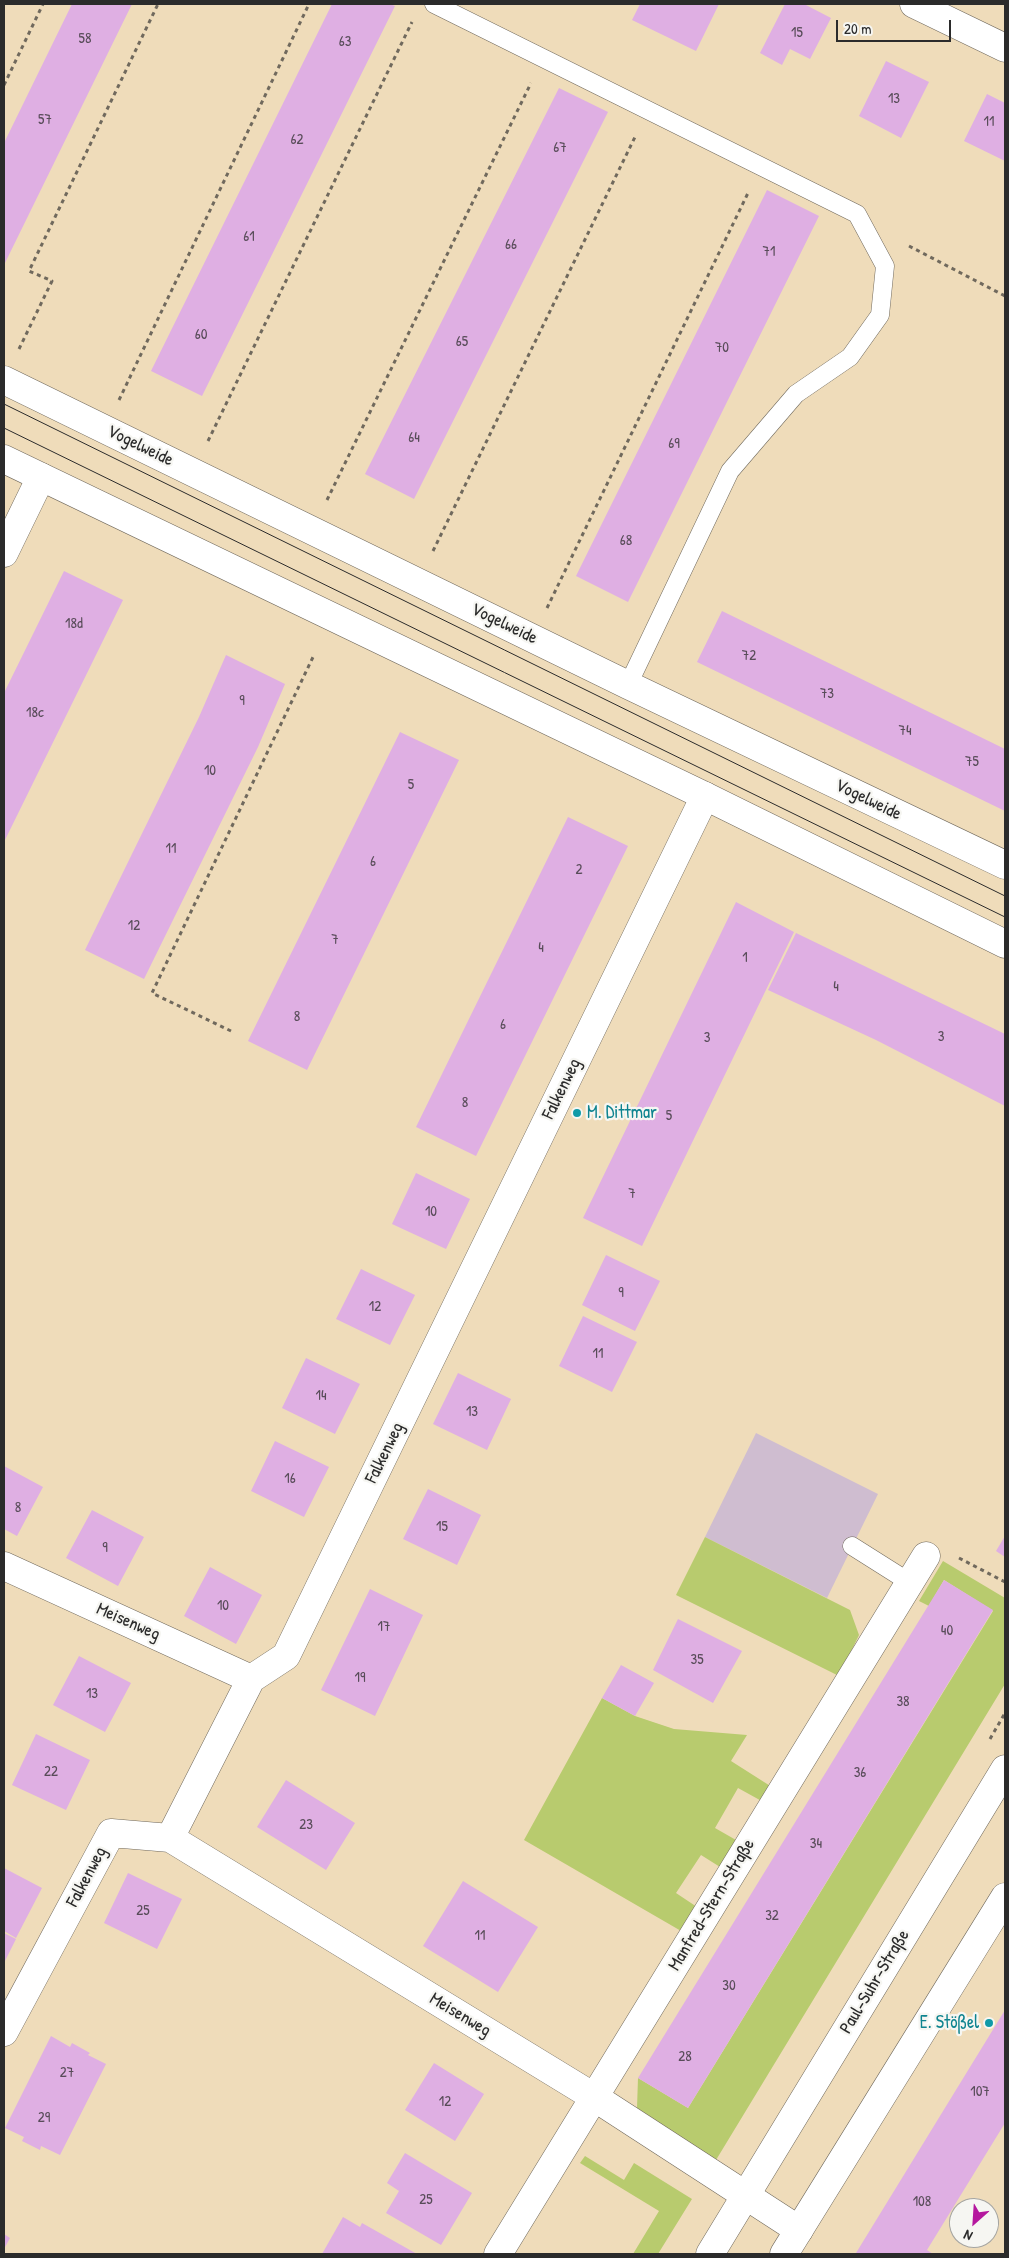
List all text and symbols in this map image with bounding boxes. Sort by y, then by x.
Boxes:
scale bar [839,10,954,42]
text: 20 m [844,18,871,39]
house number: 15 [791,24,803,42]
house number: 58 [79,30,91,48]
house number: 63 [339,33,351,51]
house number: 13 [888,90,900,108]
house number: 57 [38,111,52,129]
house number: 11 [984,113,994,131]
house number: 62 [290,131,304,149]
house number: 67 [553,139,567,157]
house number: 61 [243,228,255,246]
house number: 66 [505,236,517,254]
house number: 71 [763,243,775,261]
house number: 60 [195,326,207,344]
house number: 65 [456,333,468,351]
house number: 70 [715,339,729,357]
street label: Vogelweide [103,421,177,471]
house number: 64 [408,429,420,447]
house number: 69 [668,435,680,453]
house number: 68 [620,532,632,550]
street label: Vogelweide [467,599,541,649]
house number: 18d [65,615,83,633]
house number: 72 [742,647,756,665]
house number: 73 [820,685,834,703]
house number: 9 [239,692,245,710]
house number: 18c [26,704,44,722]
house number: 74 [898,722,912,740]
house number: 75 [965,753,979,771]
house number: 10 [204,762,216,780]
street label: Vogelweide [831,775,905,825]
house number: 5 [408,776,414,794]
house number: 11 [166,840,176,858]
house number: 6 [370,853,376,871]
house number: 2 [575,861,583,879]
house number: 12 [128,917,140,935]
house number: 7 [331,931,339,949]
house number: 4 [538,939,544,957]
house number: 1 [742,949,748,967]
house number: 4 [833,978,839,996]
house number: 8 [294,1008,300,1026]
house number: 6 [500,1016,506,1034]
house number: 3 [938,1028,944,1046]
house number: 3 [704,1029,710,1047]
street label: Falkenweg [538,1055,586,1123]
house number: 8 [462,1094,468,1112]
place label: M. Dittmar [587,1102,657,1124]
marker: M. Dittmar [571,1107,583,1119]
house number: 5 [666,1107,672,1125]
house number: 7 [628,1185,636,1203]
house number: 10 [425,1203,437,1221]
house number: 9 [618,1284,624,1302]
house number: 12 [369,1298,381,1316]
house number: 11 [593,1345,603,1363]
house number: 14 [315,1387,327,1405]
house number: 13 [466,1403,478,1421]
street label: Falkenweg [361,1419,409,1487]
house number: 16 [284,1470,296,1488]
house number: 8 [15,1499,21,1517]
house number: 15 [436,1518,448,1536]
house number: 9 [102,1539,108,1557]
house number: 10 [217,1597,229,1615]
street label: Meisenweg [93,1598,163,1646]
house number: 17 [378,1618,390,1636]
house number: 40 [941,1622,953,1640]
house number: 35 [690,1651,704,1669]
house number: 19 [355,1669,365,1687]
house number: 13 [86,1685,98,1703]
house number: 38 [896,1693,910,1711]
house number: 22 [44,1763,58,1781]
house number: 36 [854,1764,866,1782]
house number: 23 [299,1816,313,1834]
street label: Manfred-Stern-Straße [664,1835,760,1975]
house number: 34 [810,1835,822,1853]
street label: Falkenweg [62,1843,112,1911]
house number: 25 [136,1902,150,1920]
house number: 32 [765,1907,779,1925]
street label: Paul-Suhr-Straße [836,1926,914,2038]
house number: 11 [475,1927,485,1945]
house number: 30 [722,1977,736,1995]
street label: Meisenweg [425,1988,495,2042]
place label: E. Stößel [920,2012,979,2034]
marker: E. Stößel [983,2017,995,2029]
house number: 28 [678,2048,692,2066]
house number: 27 [60,2064,74,2082]
house number: 107 [970,2083,990,2101]
house number: 12 [439,2093,451,2111]
house number: 29 [38,2109,50,2127]
house number: 25 [419,2191,433,2209]
house number: 108 [913,2193,931,2211]
north arrow [949,2198,999,2248]
text: N [960,2226,975,2246]

